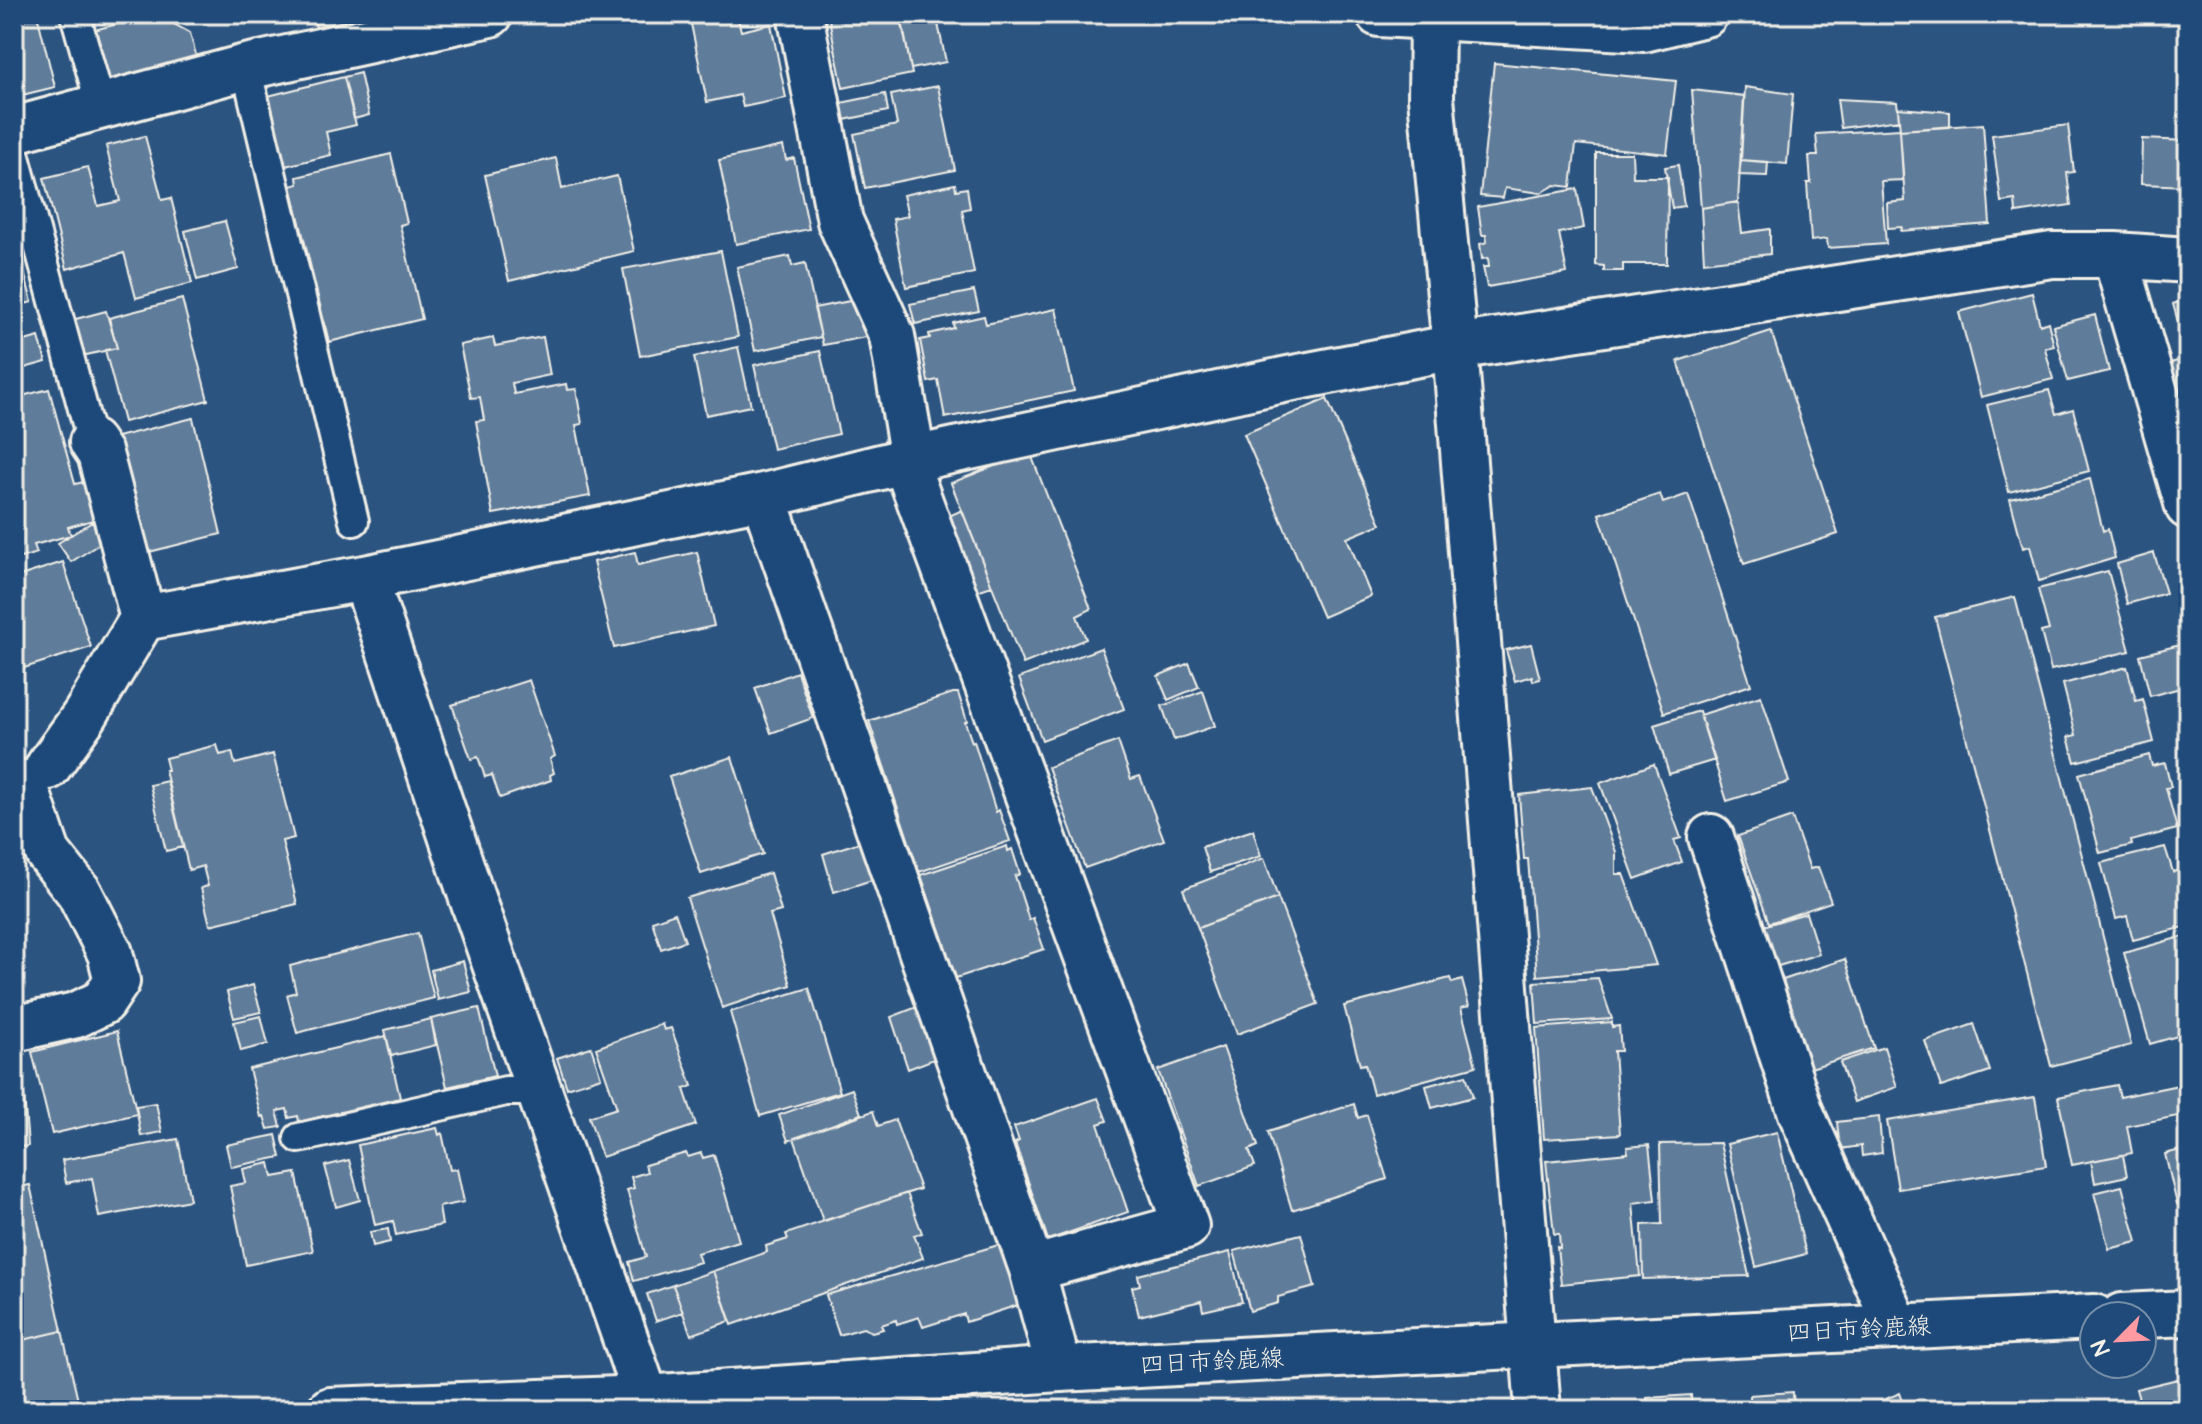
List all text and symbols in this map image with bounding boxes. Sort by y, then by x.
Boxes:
north arrow [2078,1300,2158,1380]
street label: 四日市鈴鹿線 [1786,1309,1932,1351]
text: N [2084,1335,2118,1360]
street label: 四日市鈴鹿線 [1139,1341,1285,1383]

